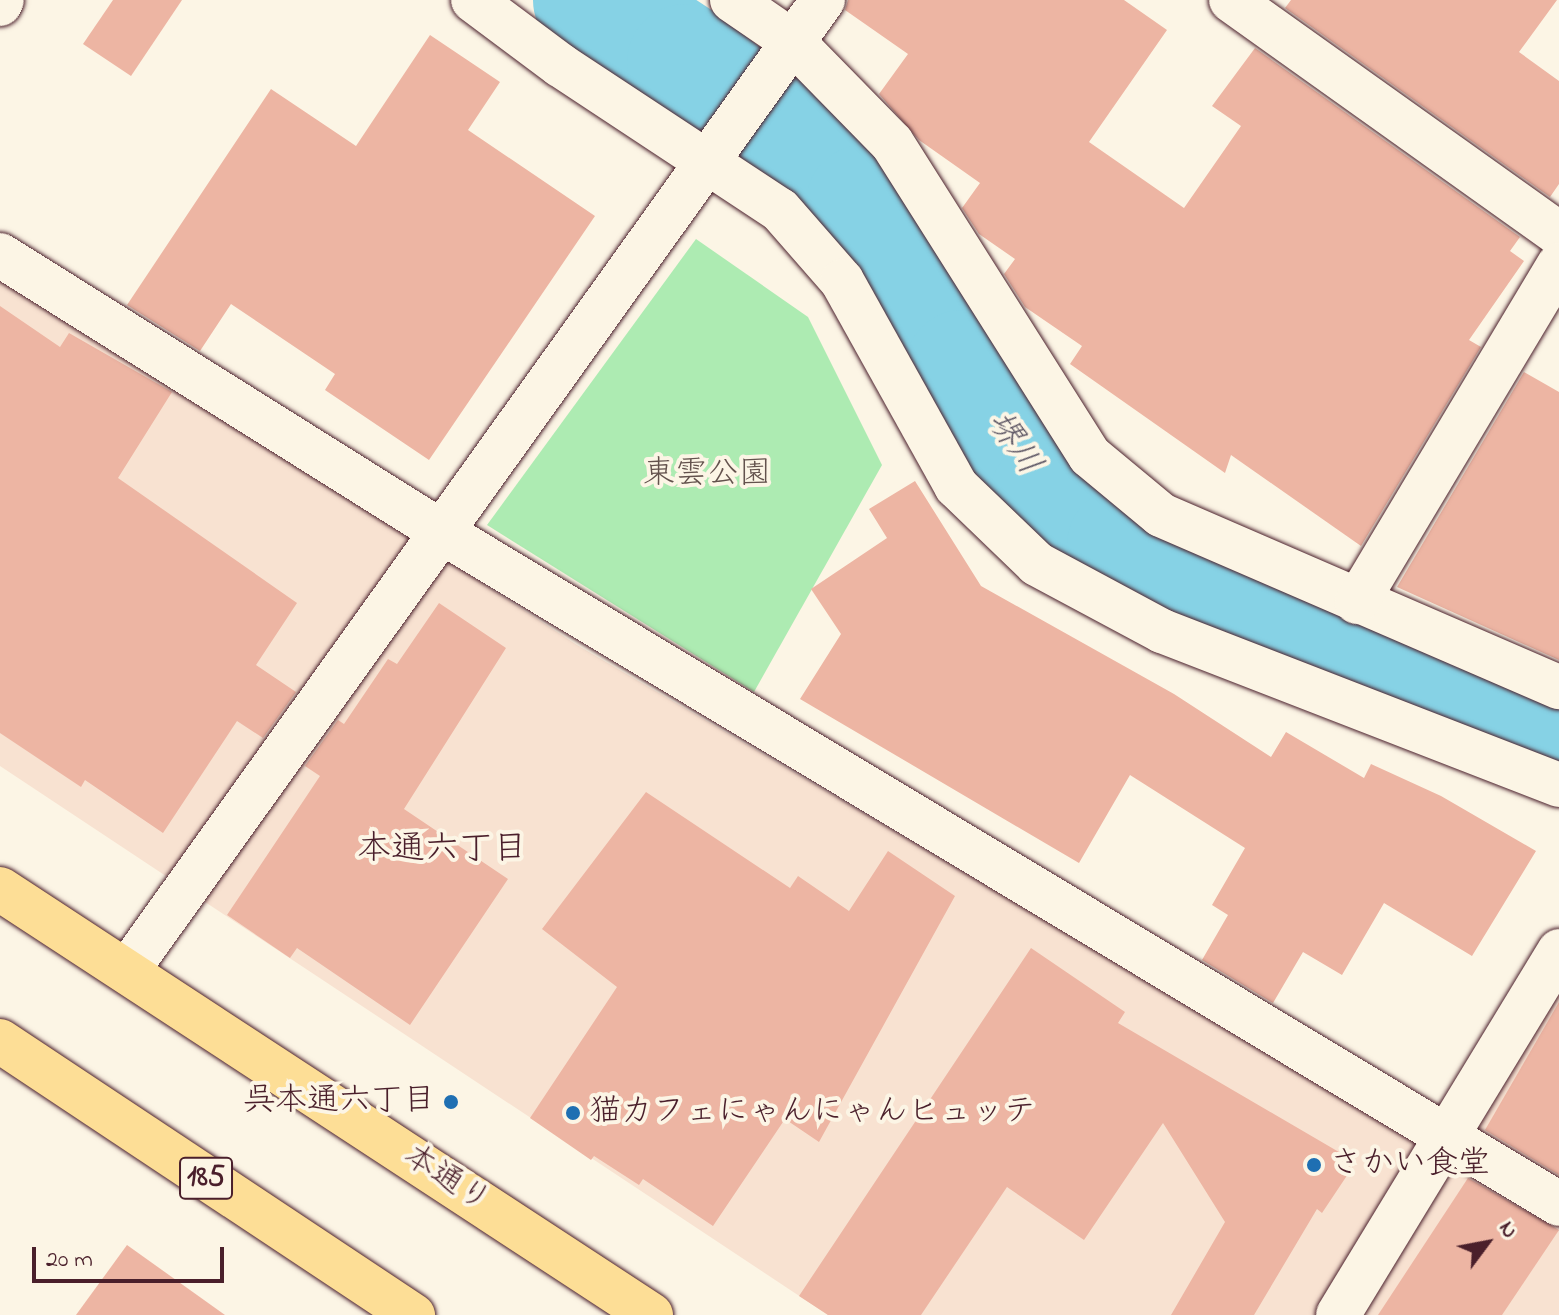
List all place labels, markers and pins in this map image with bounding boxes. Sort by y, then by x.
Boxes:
place label: 呉本通六丁目 [243,1083,435,1121]
marker: 呉本通六丁目 [442,1093,460,1111]
place label: 猫カフェにゃんにゃんヒュッテ [589,1094,1037,1132]
marker: 猫カフェにゃんにゃんヒュッテ [564,1104,582,1122]
place label: さかい食堂 [1330,1146,1490,1184]
marker: さかい食堂 [1305,1156,1323,1174]

